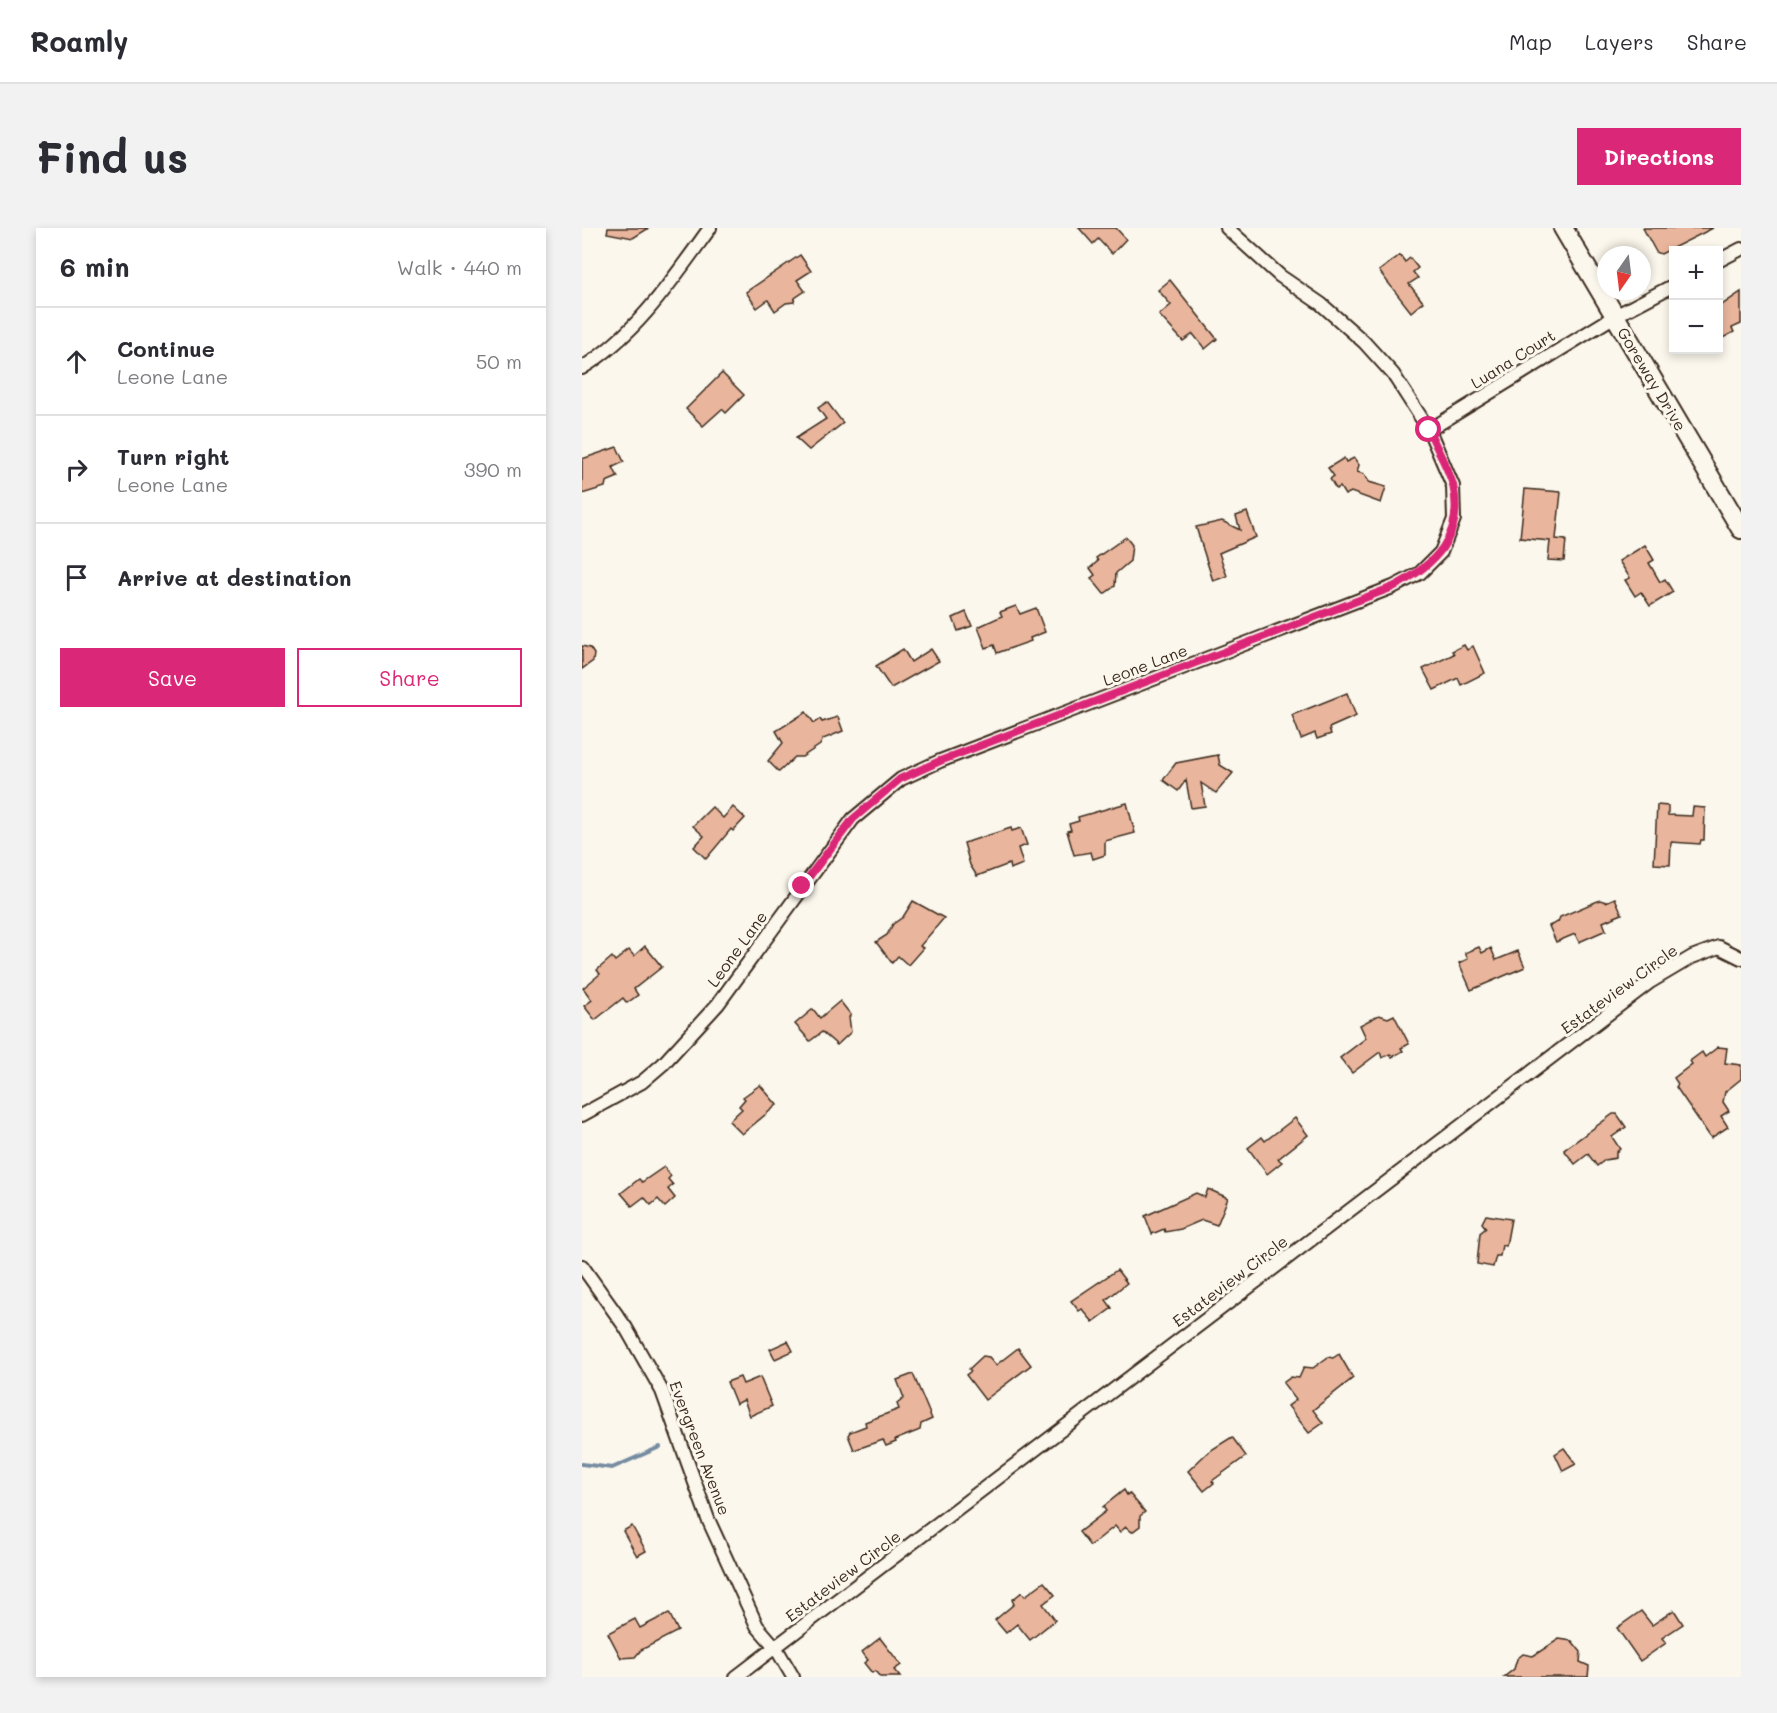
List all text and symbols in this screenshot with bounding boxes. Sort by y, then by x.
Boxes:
text: Roamly [30,23,129,59]
text: Map [1509,28,1552,55]
text: Layers [1585,28,1654,55]
text: Share [1687,28,1747,55]
button: Directions [1577,128,1741,185]
text: Find us [36,129,188,184]
north arrow [1597,246,1651,300]
map controls [1669,246,1723,354]
button: + [1669,246,1723,300]
text: 6 min [60,250,129,284]
text: Walk · 440 m [397,254,522,280]
button: − [1669,300,1723,354]
street label: Goreway Drive [1613,323,1692,434]
street label: Luana Court [1467,324,1559,393]
text: Continue [117,334,215,363]
icon: ahead [60,345,93,378]
text: 50 m [476,348,522,374]
text: Leone Lane [117,363,228,389]
route start [1415,416,1441,442]
text: Turn right [117,442,229,471]
icon: right [60,453,93,486]
text: 390 m [464,456,522,482]
text: Leone Lane [117,471,228,497]
icon: arrive [60,561,93,594]
text: Arrive at destination [117,563,352,592]
street label: Leone Lane [1100,639,1190,690]
button: Save [60,648,285,707]
button: Share [297,648,522,707]
route end [788,872,814,898]
street label: Leone Lane [702,907,771,991]
street label: Estateview Circle [1556,939,1681,1038]
street label: Estateview Circle [1168,1230,1292,1331]
street label: Evergreen Avenue [665,1378,736,1518]
street label: Estateview Circle [781,1525,905,1626]

